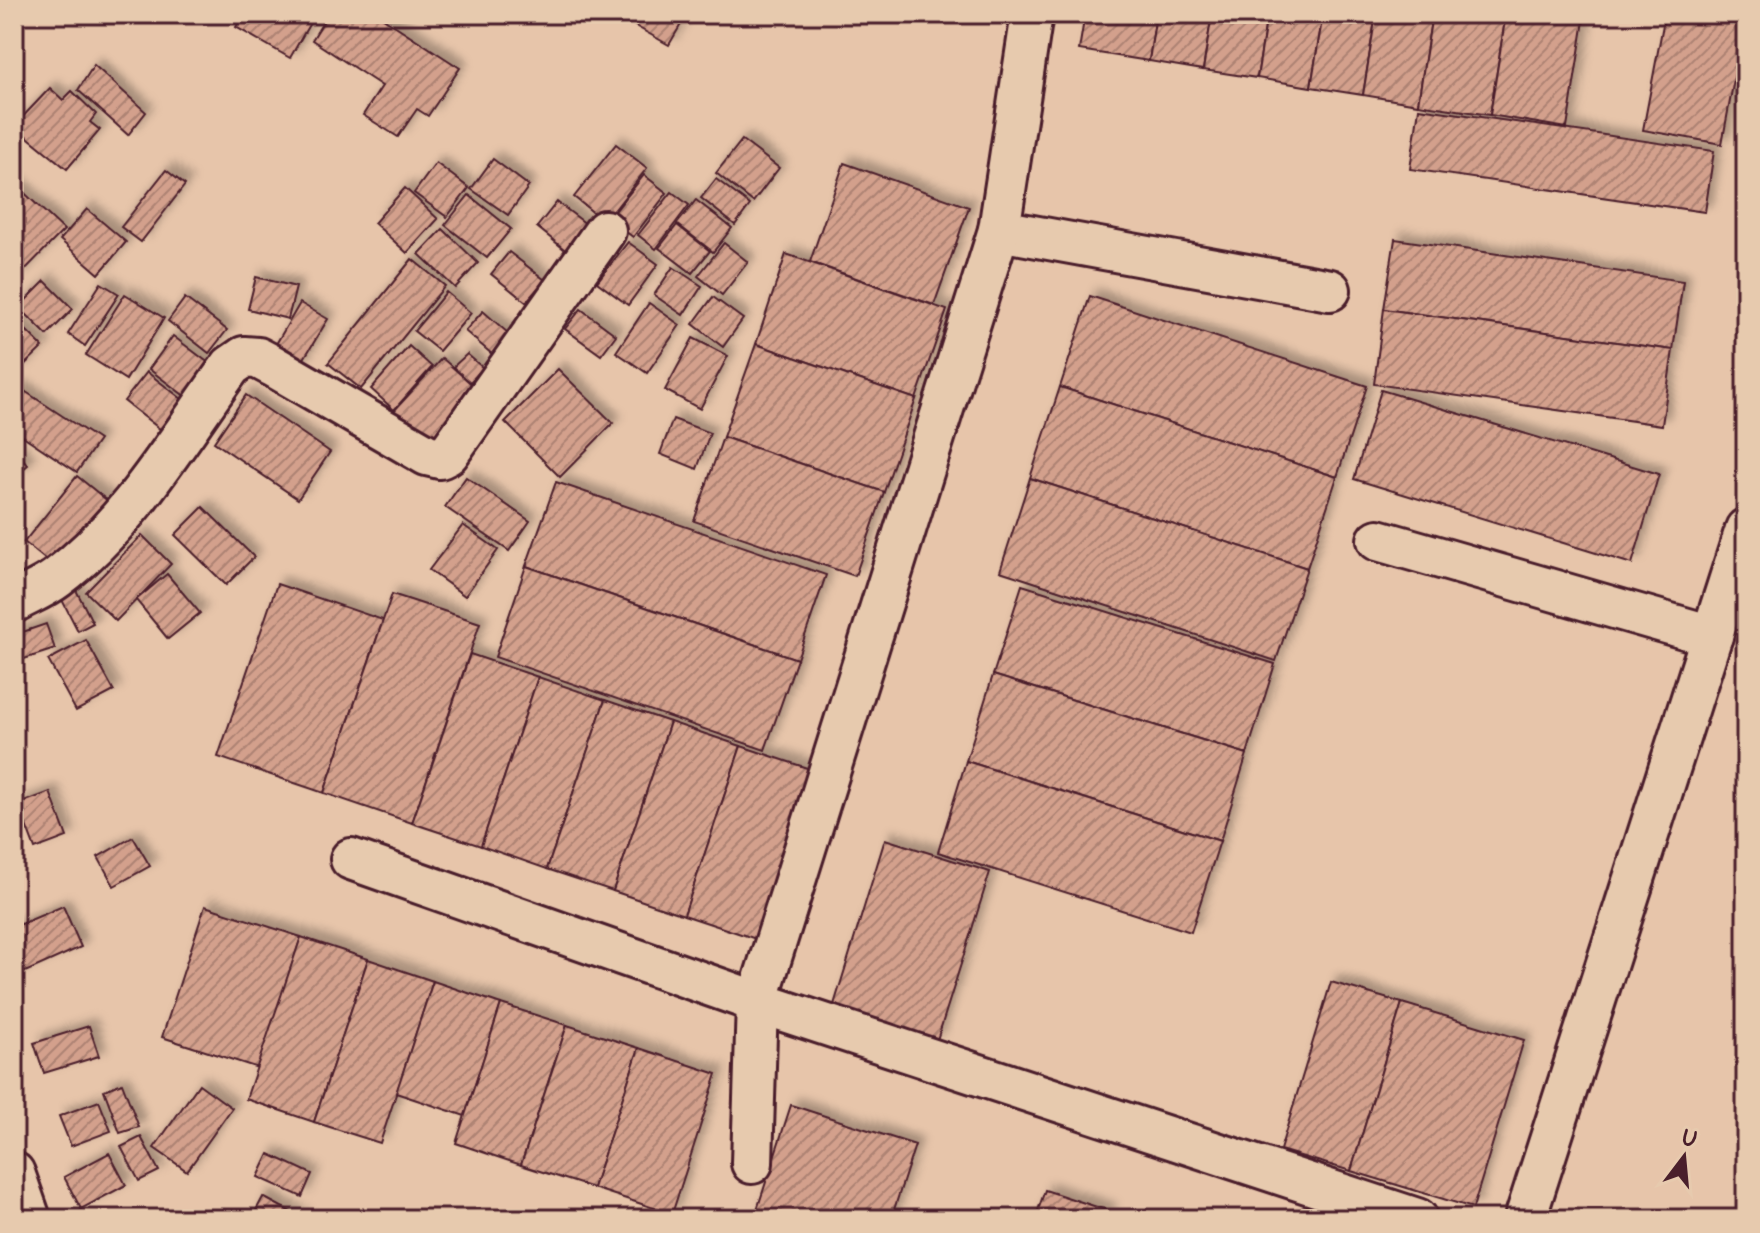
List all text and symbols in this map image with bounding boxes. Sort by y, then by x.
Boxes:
north arrow [1644,1117,1724,1197]
text: U [1678,1123,1700,1154]

